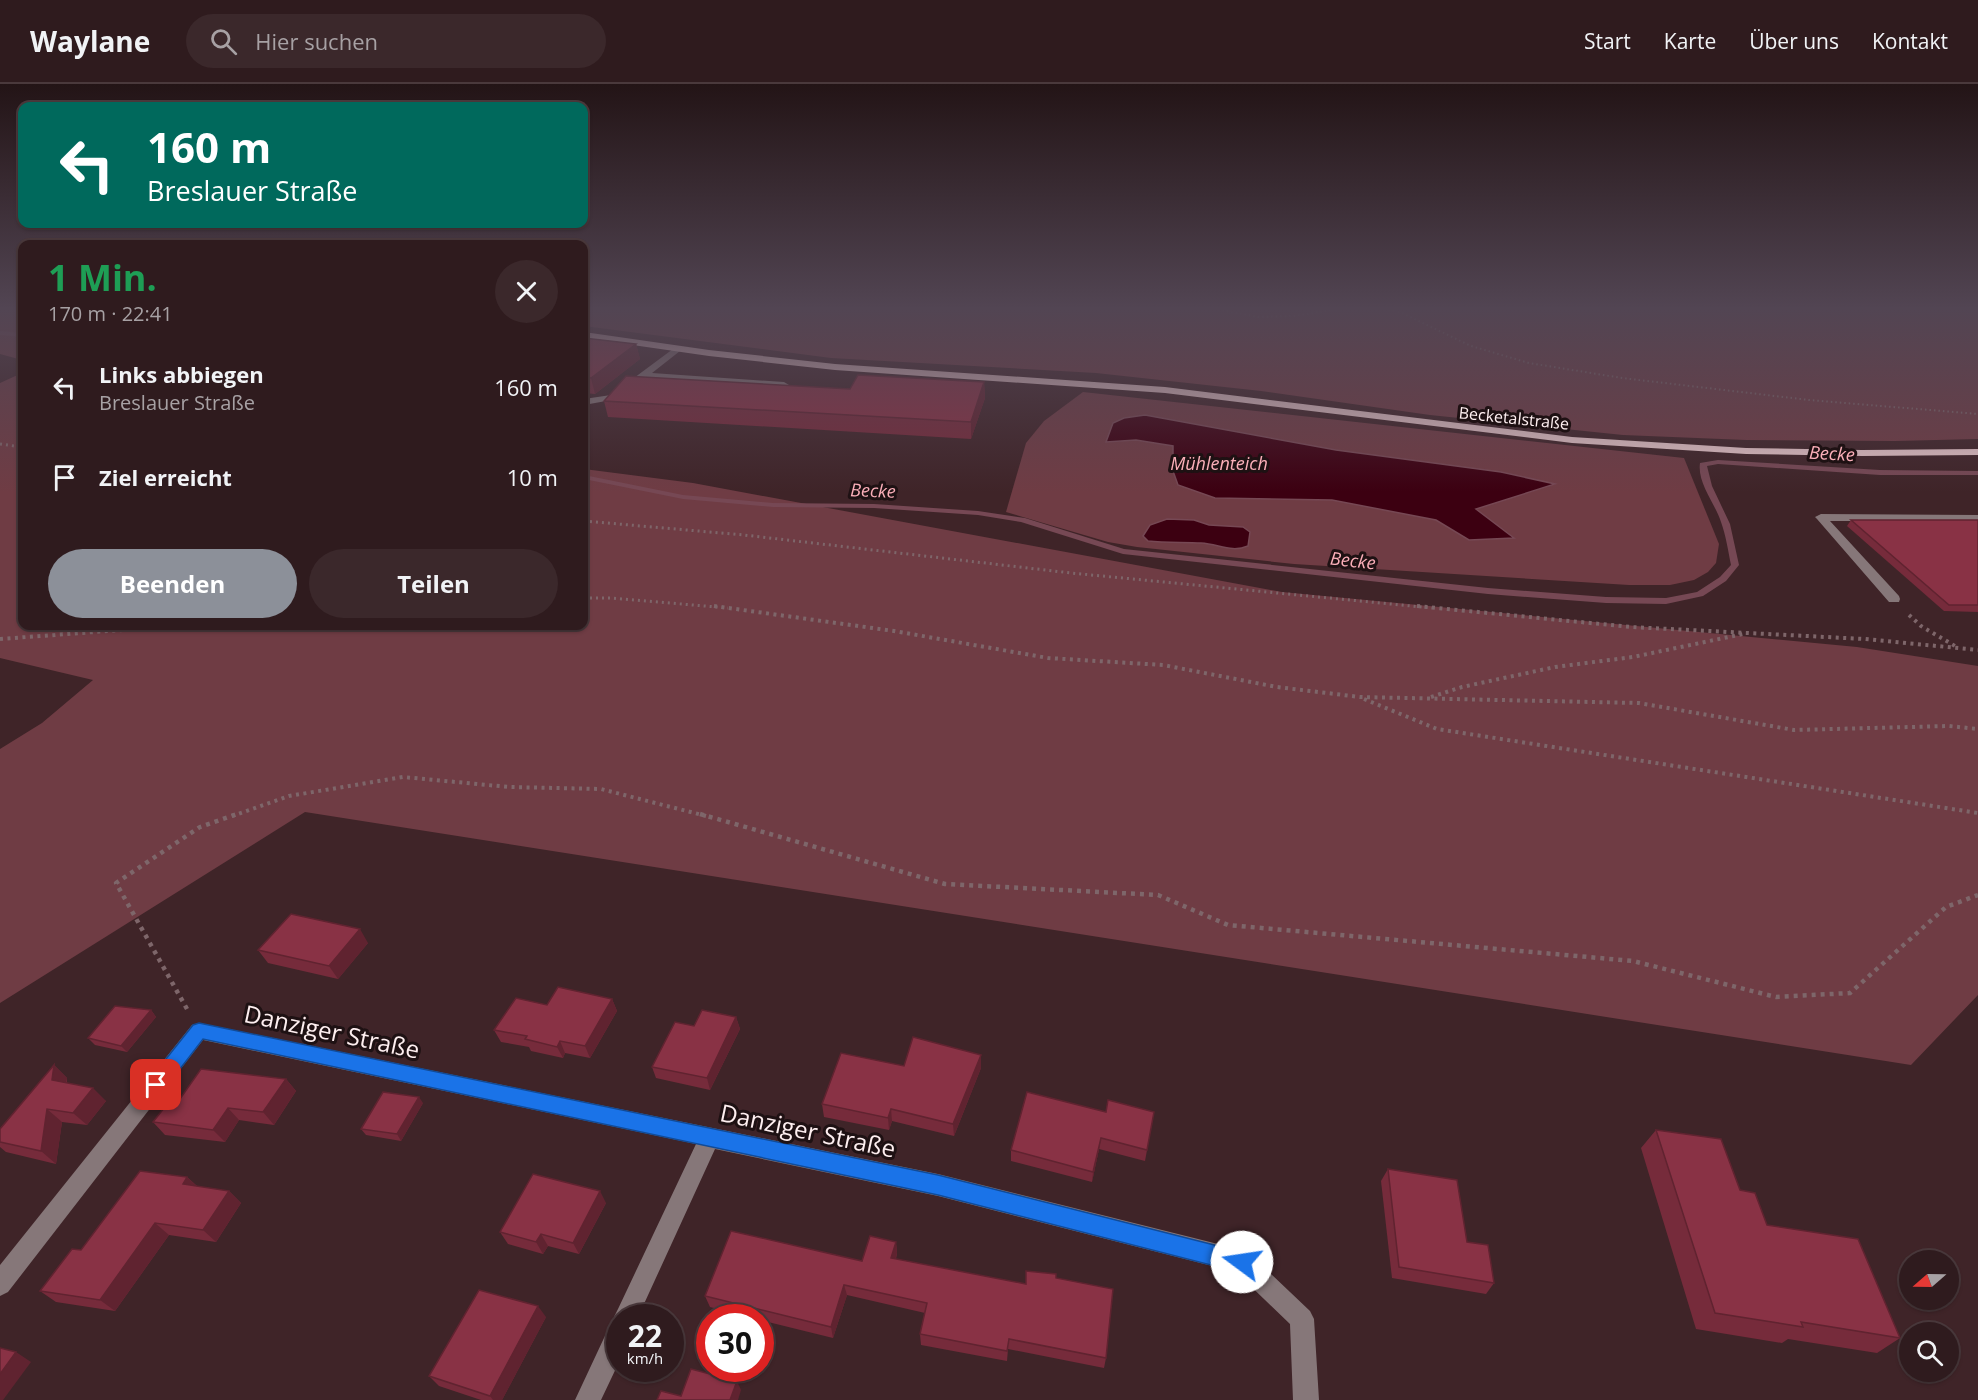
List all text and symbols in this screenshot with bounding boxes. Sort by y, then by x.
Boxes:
search box [186,14,606,68]
text: Waylane [30,22,150,60]
icon: search [207,25,240,58]
text: Hier suchen [255,26,378,56]
text: Start [1584,27,1631,55]
text: Karte [1664,27,1716,55]
text: Über uns [1749,27,1839,55]
text: Kontakt [1872,27,1948,55]
text: 160 m [147,118,271,175]
icon: left [48,126,126,204]
text: Breslauer Straße [147,172,358,209]
text: 1 Min. [48,253,157,302]
button: close [495,260,558,323]
text: 170 m · 22:41 [48,300,173,327]
text: Links abbiegen [99,359,264,389]
icon: left [48,371,81,404]
text: 160 m [494,372,558,402]
text: Breslauer Straße [99,389,255,416]
street label: Becketalstraße [1458,401,1570,435]
water label: Becke [1809,440,1855,466]
water label: Mühlenteich [1170,451,1268,475]
icon: arrive [48,461,81,494]
text: Ziel erreicht [99,462,232,492]
text: 10 m [507,462,558,492]
water label: Becke [850,477,896,503]
water label: Becke [1329,546,1377,574]
button: Beenden [48,549,297,618]
button: Teilen [309,549,558,618]
street label: Danziger Straße [241,996,423,1066]
pin [130,1059,181,1110]
icon: arrive [139,1068,172,1101]
street label: Danziger Straße [717,1095,899,1165]
position arrow [1210,1230,1274,1294]
north arrow [1899,1250,1959,1310]
map controls [1899,1250,1959,1382]
speed limit sign: 30 [696,1304,774,1382]
text: 22 [628,1315,662,1356]
button: search [1899,1322,1959,1382]
text: km/h [627,1348,663,1368]

